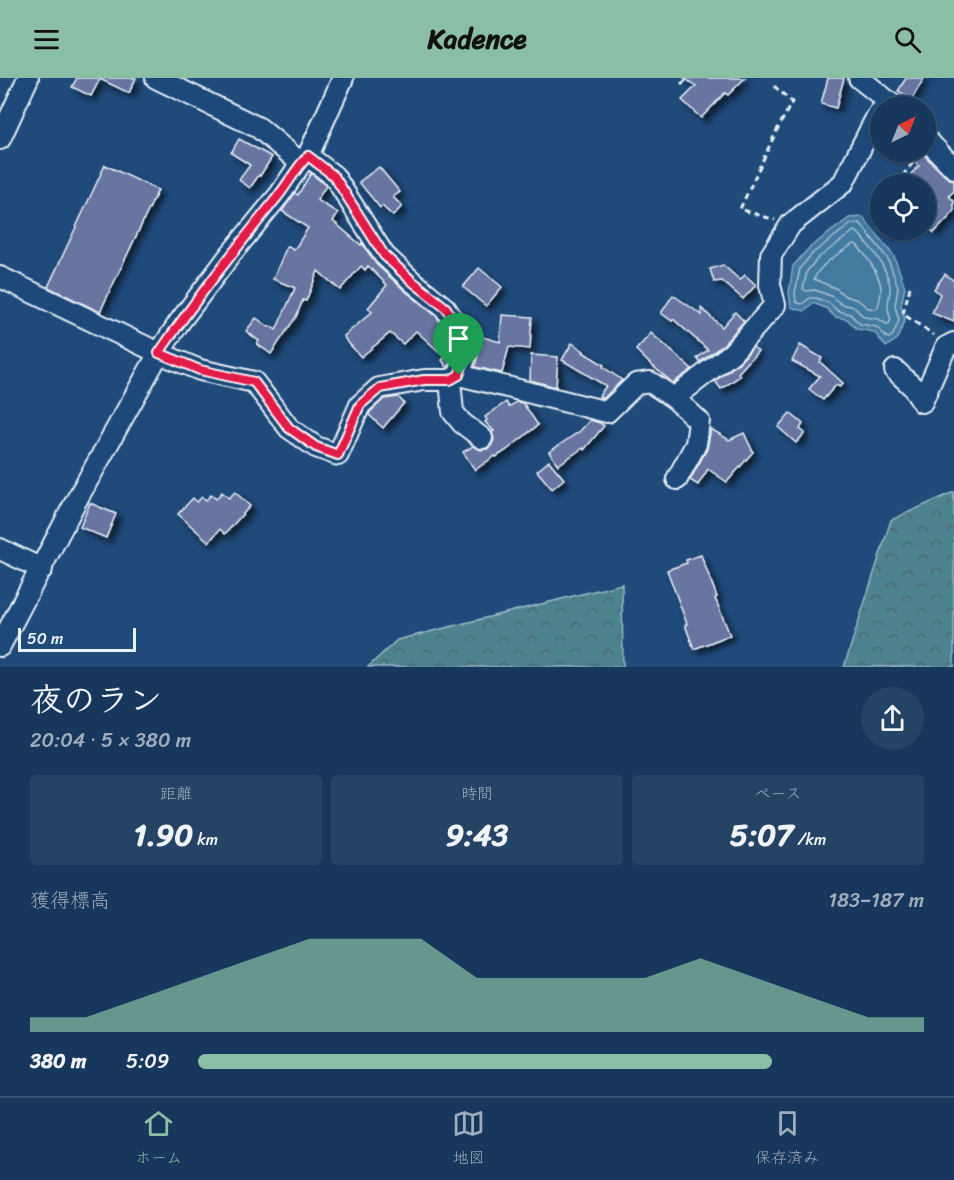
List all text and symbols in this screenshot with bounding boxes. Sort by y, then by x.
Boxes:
text: Kadence [427,15,527,63]
icon: menu [30,23,63,56]
icon: search [891,23,924,56]
north arrow [870,96,936,162]
map controls [870,96,936,240]
button: locate [870,174,936,240]
pin [433,313,484,375]
icon: arrive [442,322,475,355]
text: 50 m [27,624,63,653]
scale bar [18,625,136,652]
text: 夜のラン [30,671,162,729]
button: share [861,687,924,750]
text: 20:04 · 5 × 380 m [30,723,191,758]
text: 距離 [160,779,192,808]
text: 時間 [461,779,493,808]
text: ペース [754,779,802,808]
text: 1.90 [134,808,193,862]
text: 9:43 [446,808,508,862]
text: 5:07 [730,808,793,862]
text: km [193,825,218,854]
text: /km [793,825,826,854]
text: 獲得標高 [30,883,110,918]
text: 183–187 m [828,883,924,918]
text: 380 m [30,1044,86,1079]
text: 5:09 [126,1044,169,1079]
tab: ホーム [135,1107,182,1172]
tab: 地図 [452,1107,485,1172]
tab: 保存済み [755,1107,819,1172]

